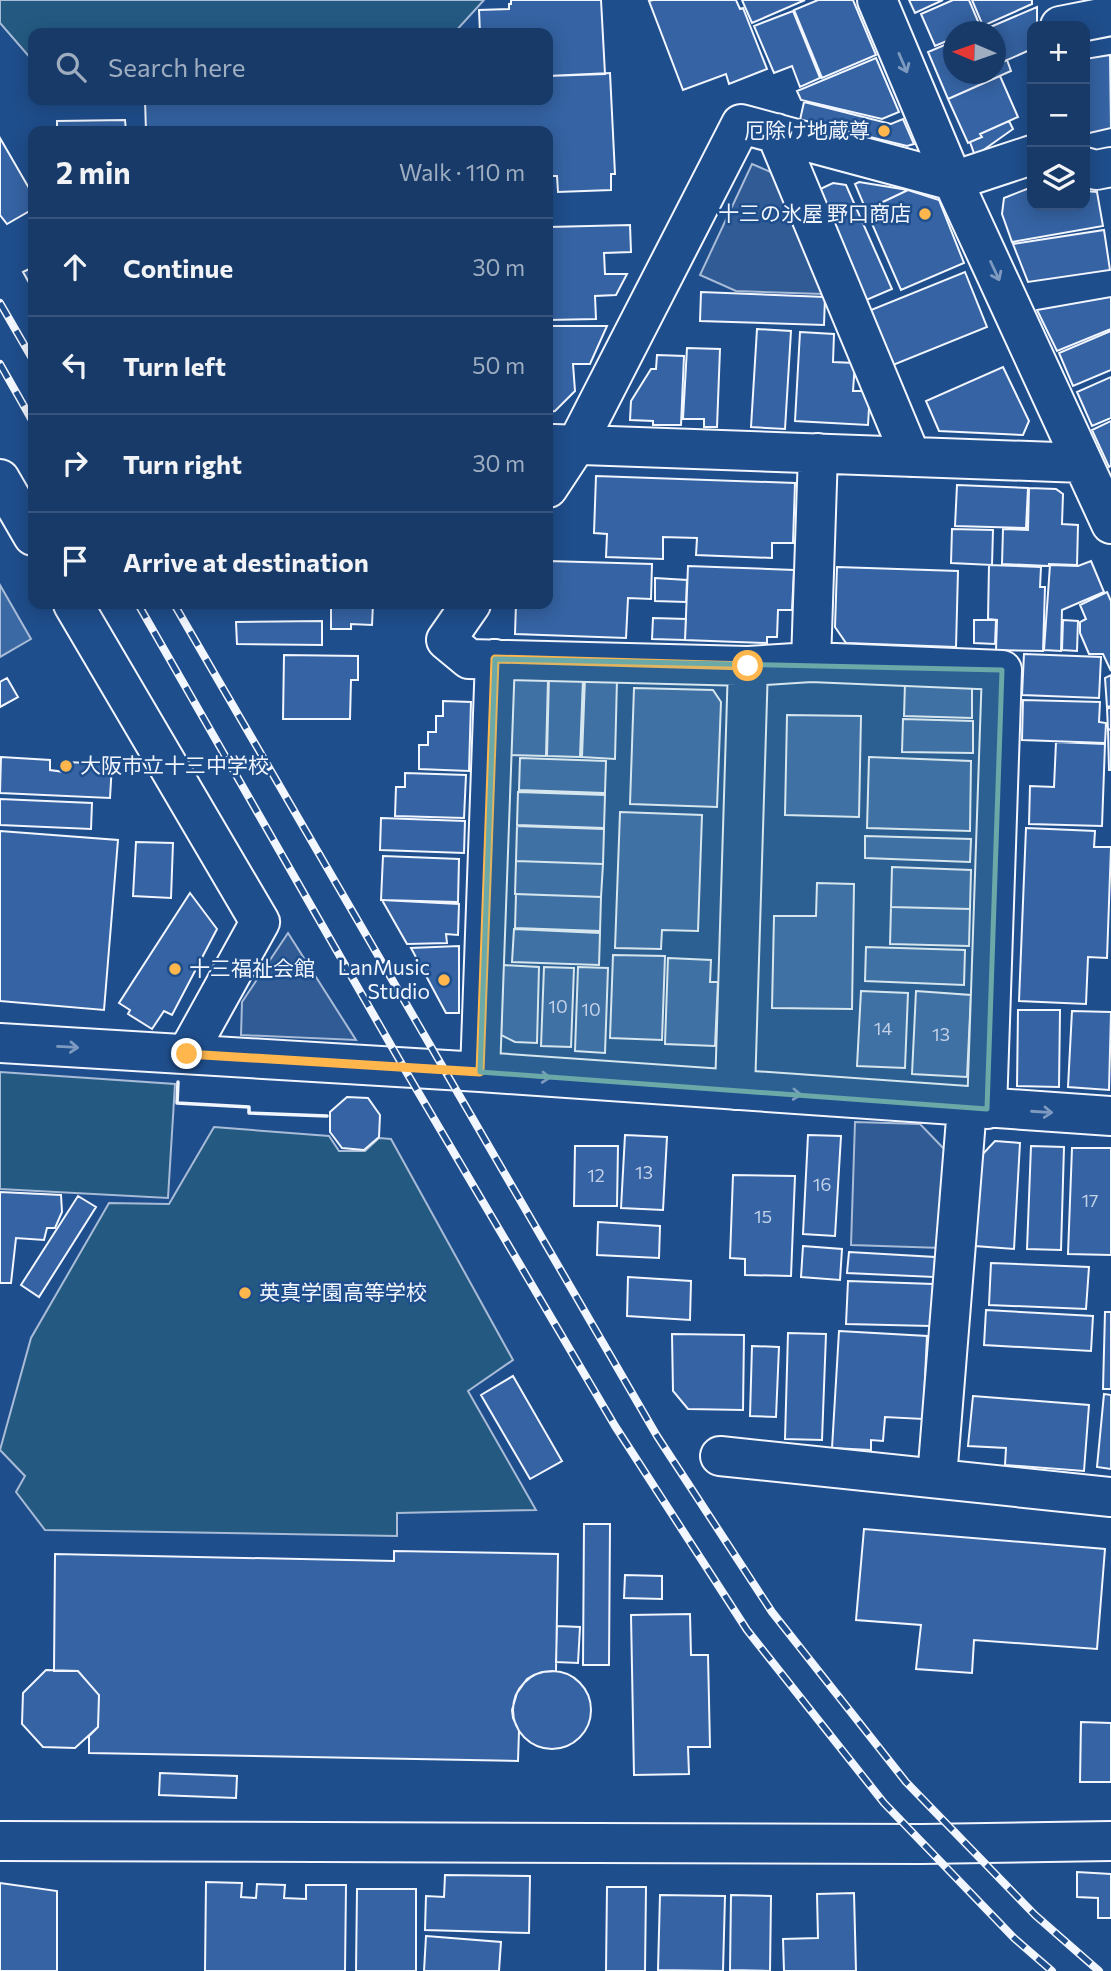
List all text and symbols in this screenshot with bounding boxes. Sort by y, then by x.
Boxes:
north arrow [943,21,1006,84]
map controls [1027,21,1090,210]
button: + [1027,21,1090,84]
search box [28,28,553,105]
icon: search [52,48,90,86]
text: Search here [108,51,246,82]
one-way arrow [898,52,911,73]
button: − [1027,84,1090,147]
place label: 厄除け地蔵尊 [744,117,870,142]
marker: 厄除け地蔵尊 [876,123,892,139]
button: layers [1027,147,1090,210]
text: 2 min [56,153,131,190]
text: Walk · 110 m [399,158,525,186]
place label: 十三の氷屋 野口商店 [718,200,911,225]
marker: 十三の氷屋 野口商店 [917,206,933,222]
icon: ahead [56,248,94,286]
text: Continue [123,252,233,283]
text: 30 m [472,253,525,281]
one-way arrow [989,260,1002,281]
icon: left [56,346,94,384]
text: Turn left [123,350,226,381]
text: 50 m [472,351,525,379]
icon: right [56,444,94,482]
text: Turn right [123,448,242,479]
text: 30 m [472,449,525,477]
icon: arrive [56,542,94,580]
text: Arrive at destination [123,546,369,577]
route start [732,650,763,681]
place label: 大阪市立十三中学校 [80,752,269,777]
marker: 大阪市立十三中学校 [58,758,74,774]
place label: LanMusic Studio [338,954,430,1003]
place label: 十三福祉会館 [189,955,315,980]
marker: 十三福祉会館 [167,961,183,977]
marker: LanMusic Studio [436,972,452,988]
house number: 10 [548,995,568,1017]
house number: 10 [581,998,601,1020]
house number: 14 [874,1017,892,1039]
house number: 13 [932,1023,950,1045]
route end [171,1038,202,1069]
one-way arrow [56,1041,79,1054]
one-way arrow [528,1070,551,1083]
one-way arrow [779,1088,802,1101]
one-way arrow [1031,1106,1053,1119]
house number: 13 [635,1161,653,1183]
house number: 12 [587,1164,605,1186]
house number: 16 [813,1173,831,1195]
house number: 17 [1081,1189,1099,1211]
house number: 15 [754,1205,772,1227]
place label: 英真学園高等学校 [259,1279,427,1304]
marker: 英真学園高等学校 [237,1285,253,1301]

